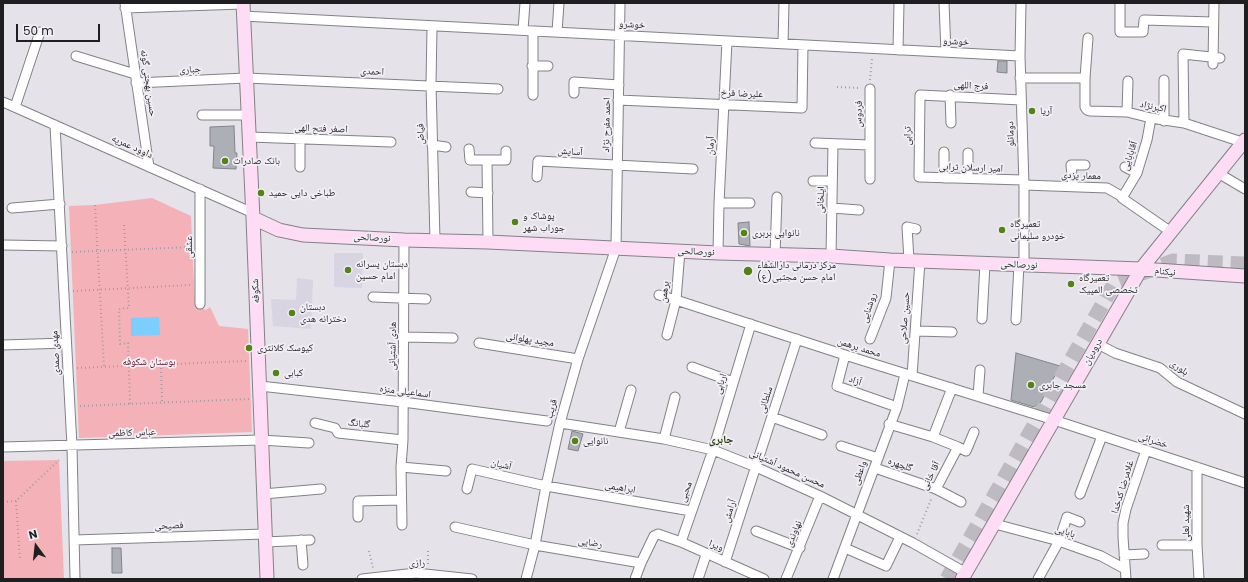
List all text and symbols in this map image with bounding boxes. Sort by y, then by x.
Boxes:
scale bar [18,16,102,42]
street label: خوشرو [619,18,645,32]
text: 50 m [23,22,54,39]
street label: خوشرو [943,35,969,49]
street label: حسین بهجتی گونه [137,49,159,117]
street label: جباری [179,63,201,77]
street label: احمدی [360,66,384,78]
street label: فرج اللهی [953,79,989,93]
street label: علیرضا فرخ [720,87,764,101]
street label: احمد مفرح نژاد [601,97,613,153]
street label: اکبرنژاد [1139,98,1167,116]
street label: فردوس [853,100,865,128]
place label: آریا [1040,105,1052,117]
marker: آریا [1027,106,1037,116]
street label: دومانلو [1005,121,1017,147]
street label: اصغر فتح الهی [294,122,348,136]
street label: فیاض [415,123,427,145]
street label: ترابی [902,126,914,146]
street label: داوود عمریه [110,133,154,161]
street label: آرمان [705,136,717,156]
street label: آقابابایی [1119,140,1141,172]
street label: آسایش [557,145,583,159]
place label: بانک صادرات [233,155,280,167]
marker: بانک صادرات [220,156,230,166]
street label: امیر ارسلان ترابی [939,161,1003,175]
street label: معمار یزدی [1061,169,1101,183]
street label: ایلخانی [815,186,827,214]
place label: طباخی دایی حمید [269,187,335,199]
marker: طباخی دایی حمید [256,188,266,198]
place label: پوشاک و جوراب شهر [523,210,565,234]
marker: پوشاک و جوراب شهر [510,217,520,227]
place label: تعمیرگاه خودرو سلیمانی [1010,218,1065,242]
marker: تعمیرگاه خودرو سلیمانی [997,225,1007,235]
place label: نانوایی بربری [752,227,800,239]
marker: نانوایی بربری [739,228,749,238]
street label: نورصالحی [353,231,391,245]
street label: عشقی [183,236,195,258]
street label: نورصالحی [677,245,715,259]
place label: دبستان پسرانه امام حسین [356,258,408,282]
street label: نورصالحی [1000,258,1038,272]
place label: مرکز درمانی دارالشفاء امام حسن مجتبی(ع) [757,259,836,282]
marker: دبستان پسرانه امام حسین [343,265,353,275]
marker: مرکز درمانی دارالشفاء امام حسن مجتبی(ع) [742,265,754,277]
street label: نیکنام [1154,265,1176,279]
place label: تعمیرگاه تخصصی المپیک [1079,272,1138,296]
street label: شکوفه [250,279,262,303]
marker: تعمیرگاه تخصصی المپیک [1066,279,1076,289]
street label: برهمن [658,280,672,304]
street label: روشنایی [859,291,879,325]
street label: حسین صلاحی [897,291,913,345]
place label: دبستان دخترانه هدی [300,301,346,324]
marker: دبستان دخترانه هدی [287,308,297,318]
street label: هادی آشتیانی [387,321,399,371]
street label: مهدی صمدی [49,330,63,376]
street label: مجید پهلوانی [505,330,555,350]
street label: محمد برهمن [836,336,882,360]
street label: درودیان [1081,337,1105,367]
place label: کیوسک کلانتری [257,342,313,354]
marker: کیوسک کلانتری [244,343,254,353]
park label: بوستان شکوفه [122,356,176,368]
street label: بلوری [1167,357,1191,379]
place label: کبابی [284,367,303,379]
marker: کبابی [271,368,281,378]
street label: اربابی [712,372,730,396]
street label: آزاد [847,373,863,389]
place label: مسجد جابری [1039,379,1086,391]
marker: مسجد جابری [1026,380,1036,390]
street label: اسماعیلی منزه [379,383,431,401]
street label: سلطانی [756,385,776,415]
street label: قریب [543,398,561,420]
street label: گلبانگ [347,417,371,431]
street label: عباس کاظمی [108,426,156,440]
street label: خضرائی [1137,431,1169,451]
district label: جابری [709,433,733,447]
place label: نانوایی [583,435,608,447]
marker: نانوایی [570,436,580,446]
street label: محسن محمود آشتیانی [747,447,827,491]
street label: گلچهره [886,455,914,475]
street label: آشیان [489,457,513,473]
street label: واعظی [850,459,870,487]
street label: غلامرضا کدخدا [1109,459,1137,515]
street label: آقا خانی [919,460,943,492]
street label: ابراهیمی [604,479,636,497]
street label: محبی [677,480,695,504]
street label: آرامش [721,498,739,524]
street label: شهید لعلی [1180,505,1192,541]
street label: فصیحی [154,519,184,533]
street label: نهاوندی [783,519,805,549]
street label: بابایی [1053,523,1077,541]
north arrow [16,526,56,566]
text: N [27,526,39,543]
street label: رضایی [577,535,603,551]
street label: ویرا [707,538,725,554]
street label: رازی [409,557,425,569]

